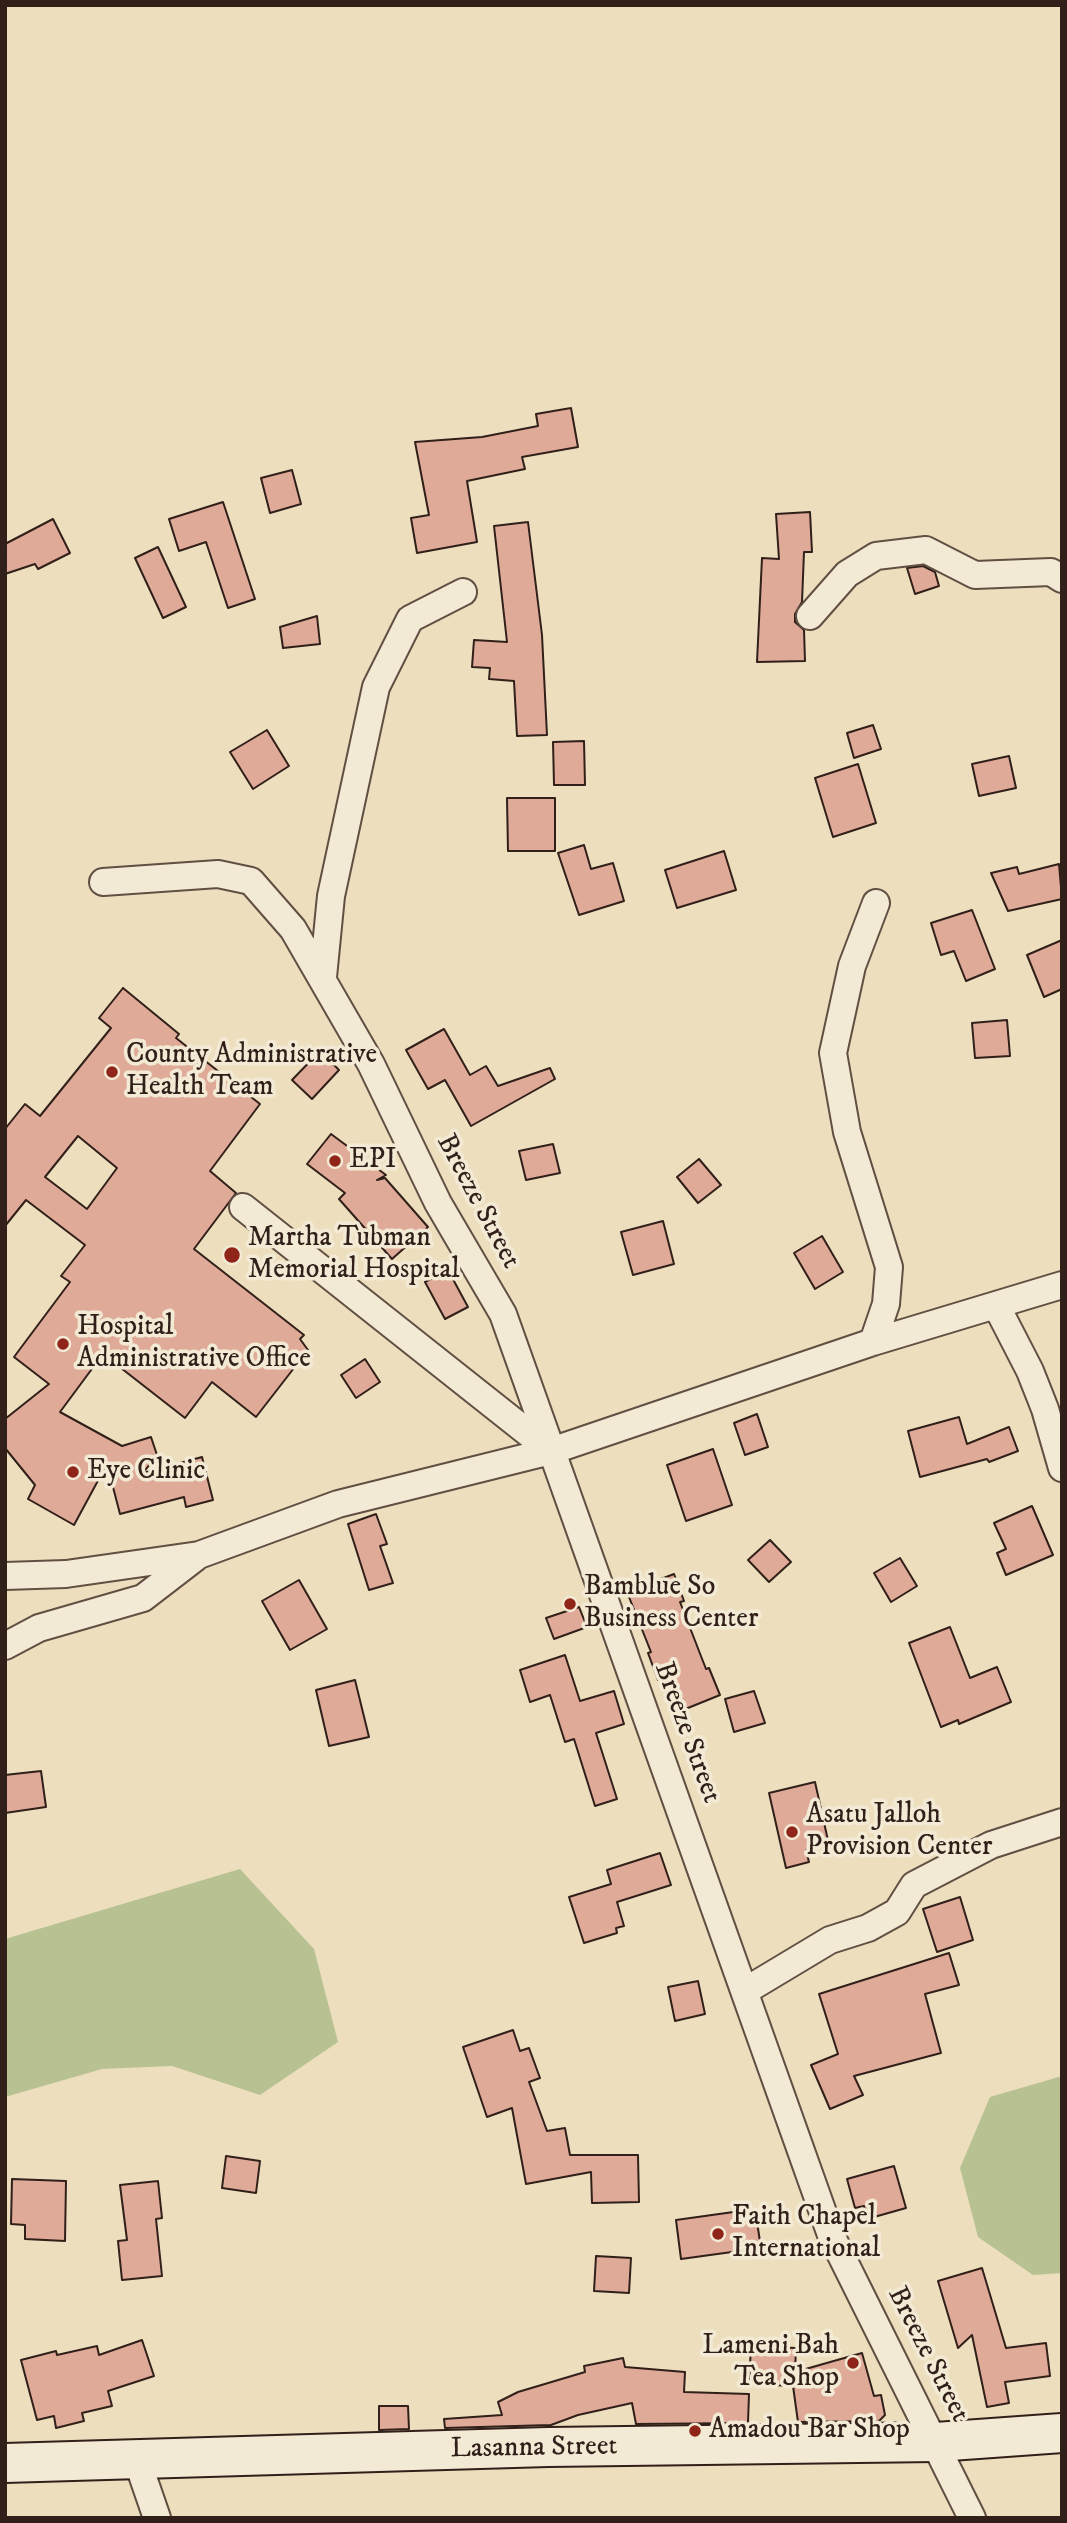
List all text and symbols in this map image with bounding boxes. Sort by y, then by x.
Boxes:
place label: County Administrative Health Team [126,1039,377,1105]
marker: County Administrative Health Team [104,1064,120,1080]
street label: Breeze Street [428,1129,526,1275]
place label: EPI [349,1144,397,1178]
marker: EPI [327,1153,343,1169]
place label: Martha Tubman Memorial Hospital [248,1222,460,1288]
marker: Martha Tubman Memorial Hospital [222,1245,242,1265]
place label: Hospital Administrative Office [77,1311,311,1377]
marker: Hospital Administrative Office [55,1336,71,1352]
place label: Eye Clinic [87,1455,205,1489]
marker: Eye Clinic [65,1464,81,1480]
place label: Bamblue So Business Center [584,1571,758,1637]
marker: Bamblue So Business Center [562,1596,578,1612]
street label: Breeze Street [645,1658,727,1808]
place label: Asatu Jalloh Provision Center [806,1799,992,1865]
marker: Asatu Jalloh Provision Center [784,1824,800,1840]
place label: Faith Chapel International [732,2201,880,2267]
marker: Faith Chapel International [710,2226,726,2242]
street label: Breeze Street [879,2282,975,2428]
place label: Lameni Bah Tea Shop [702,2330,839,2396]
marker: Lameni Bah Tea Shop [845,2355,861,2371]
place label: Amadou Bar Shop [709,2414,910,2448]
marker: Amadou Bar Shop [687,2423,703,2439]
street label: Lasanna Street [450,2431,618,2467]

